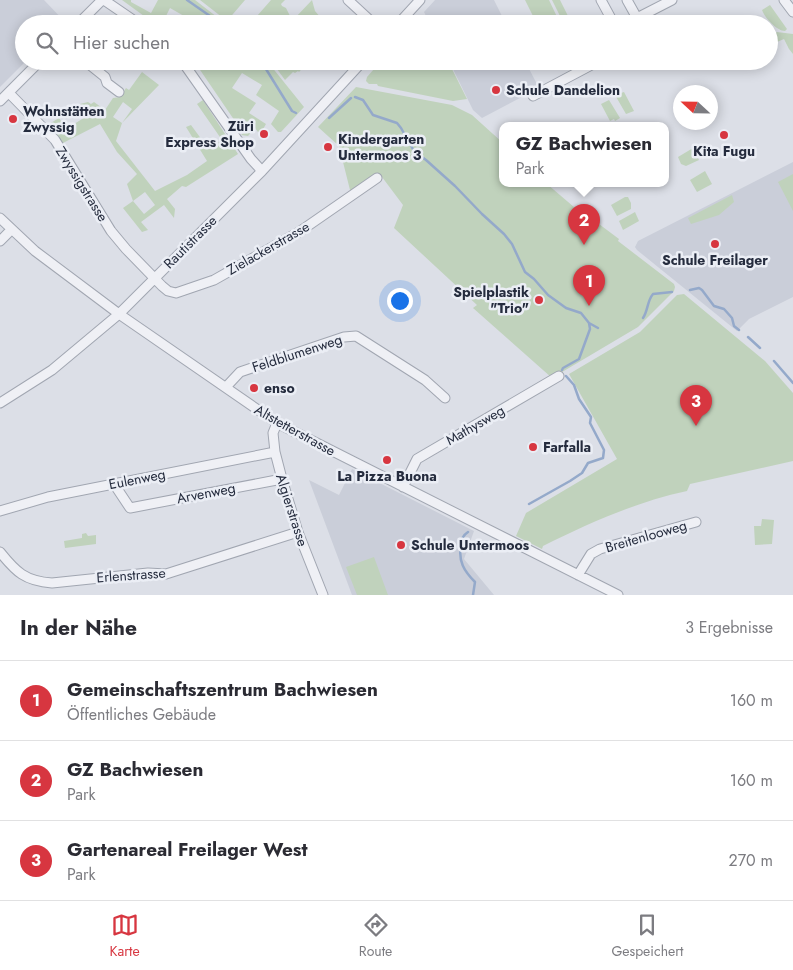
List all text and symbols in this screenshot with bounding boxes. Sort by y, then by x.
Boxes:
search box [15,15,778,70]
icon: search [33,29,61,57]
text: Hier suchen [73,29,170,56]
place label: Schule Dandelion [506,80,620,100]
marker: Schule Dandelion [490,84,502,96]
north arrow [673,85,718,130]
place label: Wohnstätten Zwyssig [23,101,105,137]
marker: Wohnstätten Zwyssig [7,113,19,125]
place label: Züri Express Shop [165,116,254,152]
popup [499,122,669,187]
marker: Züri Express Shop [258,128,270,140]
place label: Kindergarten Untermoos 3 [338,129,424,165]
marker: Kita Fugu [718,129,730,141]
text: GZ Bachwiesen [516,130,652,157]
marker: Kindergarten Untermoos 3 [322,141,334,153]
place label: Kita Fugu [693,141,755,161]
street label: Zwyssigstrasse [51,143,113,225]
text: Park [516,157,544,180]
pin: 2 [568,204,600,245]
street label: Rautistrasse [159,211,221,273]
street label: Zielackerstrasse [223,216,313,280]
marker: Schule Freilager [709,238,721,250]
place label: Schule Freilager [662,250,768,270]
pin: 1 [573,265,605,306]
place label: Spielplastik "Trio" [453,282,529,318]
your location [387,288,413,314]
marker: Spielplastik "Trio" [533,294,545,306]
street label: Feldblumenweg [249,329,345,377]
place label: enso [264,378,295,398]
marker: enso [248,382,260,394]
pin: 3 [680,385,712,426]
street label: Altstetterstrasse [251,399,339,461]
street label: Mathysweg [442,400,508,450]
place label: Farfalla [543,437,591,457]
marker: Farfalla [527,441,539,453]
marker: La Pizza Buona [381,454,393,466]
street label: Eulenweg [107,464,167,494]
place label: La Pizza Buona [337,466,437,486]
street label: Algierstrasse [271,471,313,549]
street label: Arvenweg [175,478,237,508]
street label: Breitenlooweg [603,515,689,557]
place label: Schule Untermoos [411,535,530,555]
marker: Schule Untermoos [395,539,407,551]
street label: Erlenstrasse [96,563,166,587]
text: In der Nähe [20,613,137,643]
text: 3 Ergebnisse [685,616,773,639]
text: Gemeinschaftszentrum Bachwiesen [67,676,378,703]
text: 1 [32,689,40,712]
text: 160 m [730,689,773,712]
text: Öffentliches Gebäude [67,703,216,726]
text: GZ Bachwiesen [67,756,203,783]
text: 2 [31,769,41,792]
text: 160 m [730,769,773,792]
text: Park [67,783,96,806]
text: Gartenareal Freilager West [67,836,308,863]
text: 3 [31,849,41,872]
text: 270 m [729,849,773,872]
text: Park [67,863,96,886]
tab: Karte [110,911,140,961]
tab: Route [359,911,392,961]
tab: Gespeichert [611,911,683,961]

